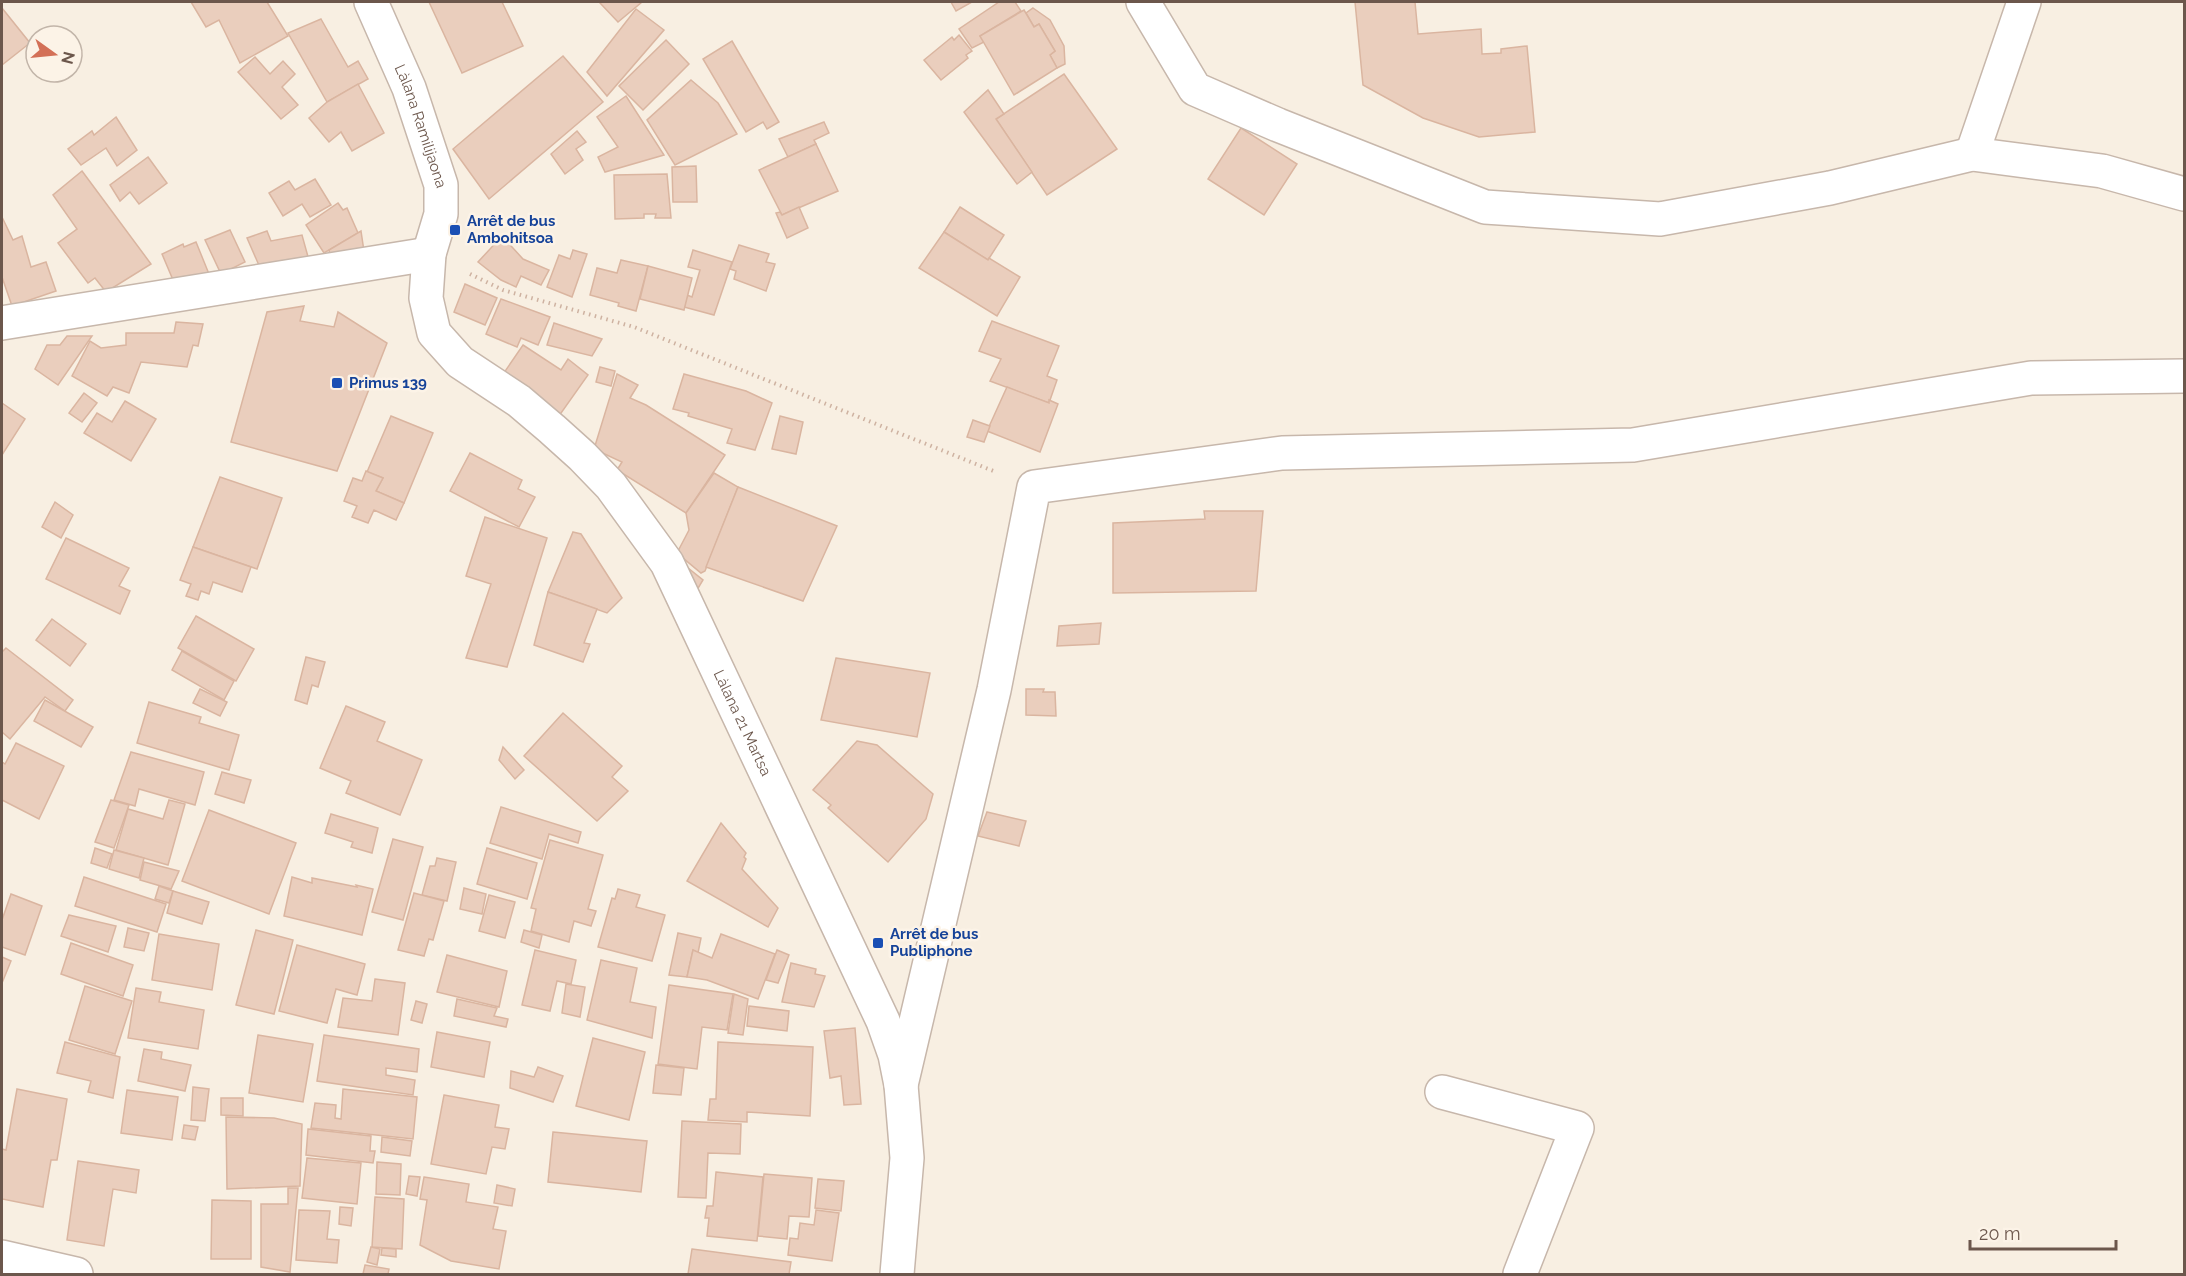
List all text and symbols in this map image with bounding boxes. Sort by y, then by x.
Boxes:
north arrow [24,24,84,84]
text: N [57,49,79,66]
street label: Làlana Ramilijaona [391,62,450,190]
place label: Arrêt de bus Ambohitsoa [467,212,555,247]
marker: Arrêt de bus Ambohitsoa [448,223,462,237]
place label: Primus 139 [349,374,427,392]
marker: Primus 139 [330,376,344,390]
street label: Làlana 21 Martsa [710,667,775,779]
place label: Arrêt de bus Publiphone [890,925,978,960]
marker: Arrêt de bus Publiphone [871,936,885,950]
scale bar [1970,1213,2116,1251]
text: 20 m [1979,1223,2021,1244]

